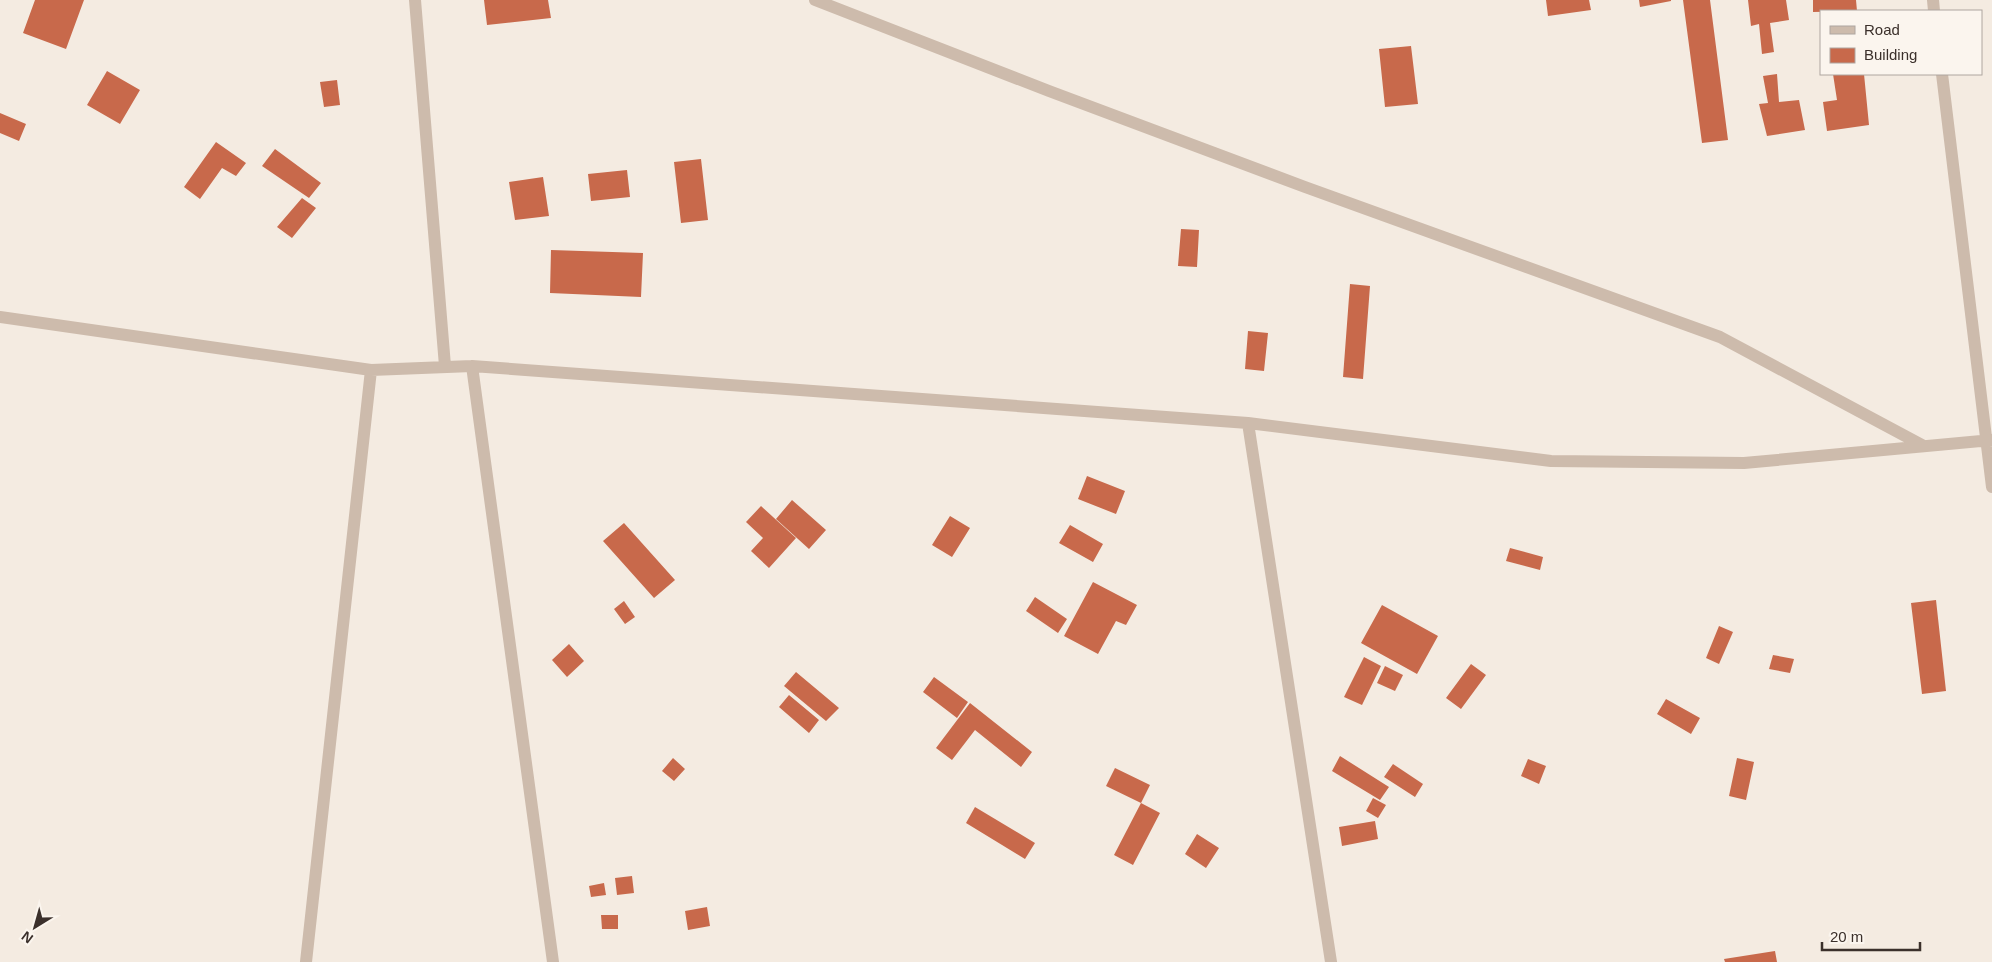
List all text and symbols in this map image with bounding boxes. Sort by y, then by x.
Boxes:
legend [1820,10,1982,75]
text: Road [1864,21,1900,38]
text: Building [1864,46,1917,63]
north arrow [10,902,60,952]
scale bar [1822,920,1920,952]
text: N [18,928,36,947]
text: 20 m [1830,928,1863,945]

